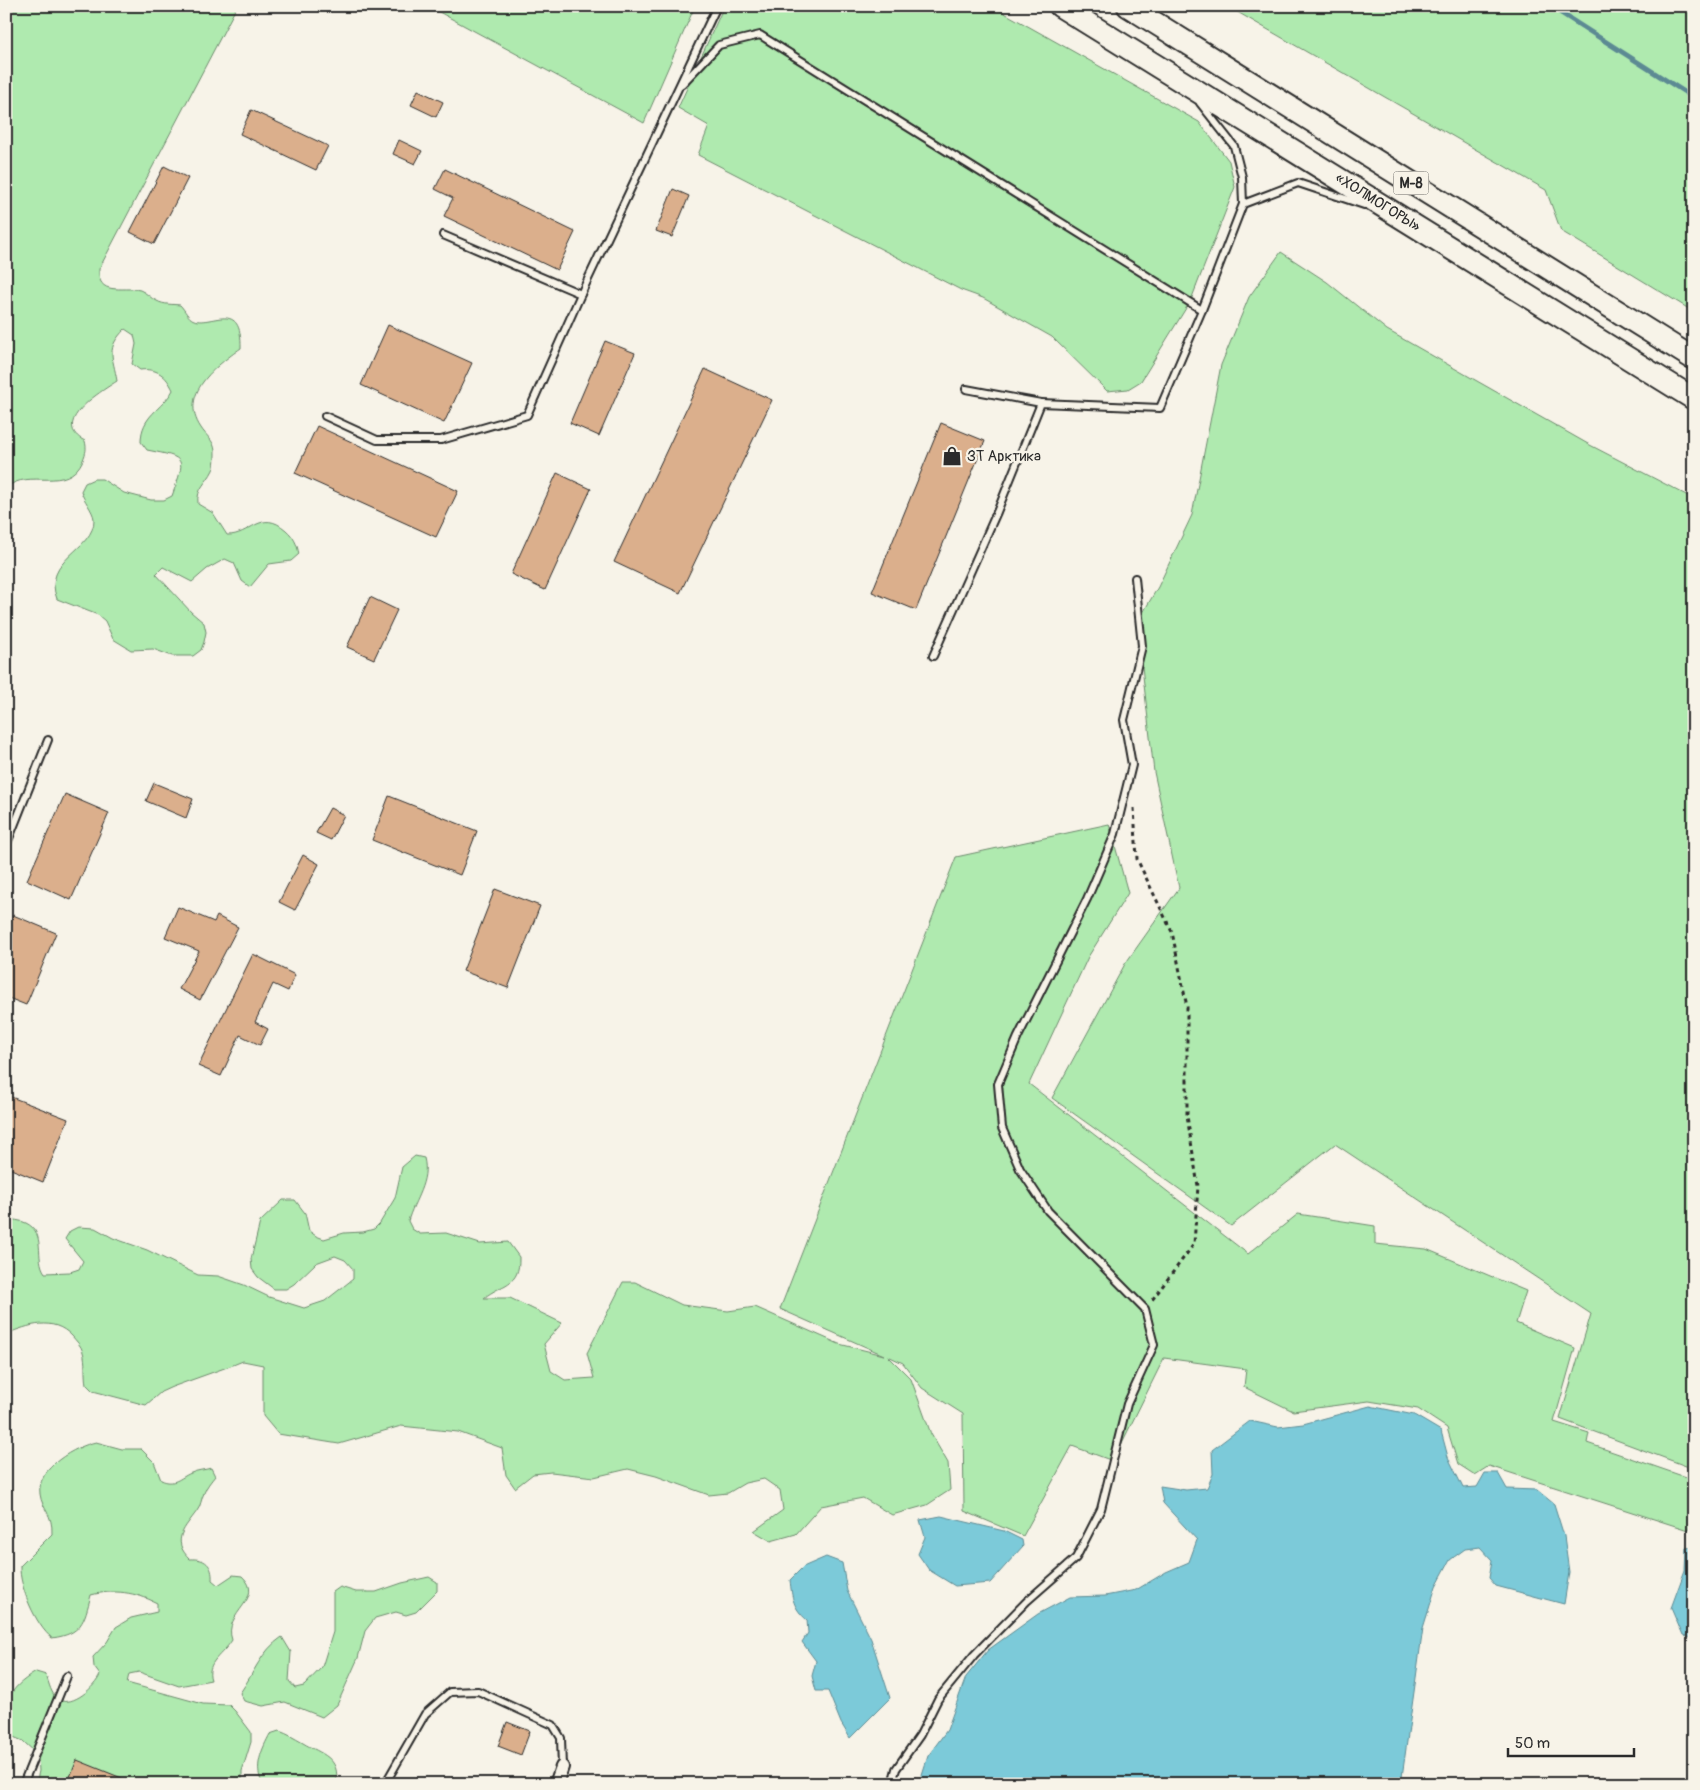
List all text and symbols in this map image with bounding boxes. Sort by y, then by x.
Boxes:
street label: «ХОЛМОГОРЫ» [1332,169,1424,236]
road number: М-8 [1394,172,1428,194]
shop icon: ЗТ Арктика [941,445,963,467]
place label: ЗТ Арктика [967,447,1041,466]
scale bar [1508,1725,1634,1757]
text: 50 m [1515,1734,1550,1753]

